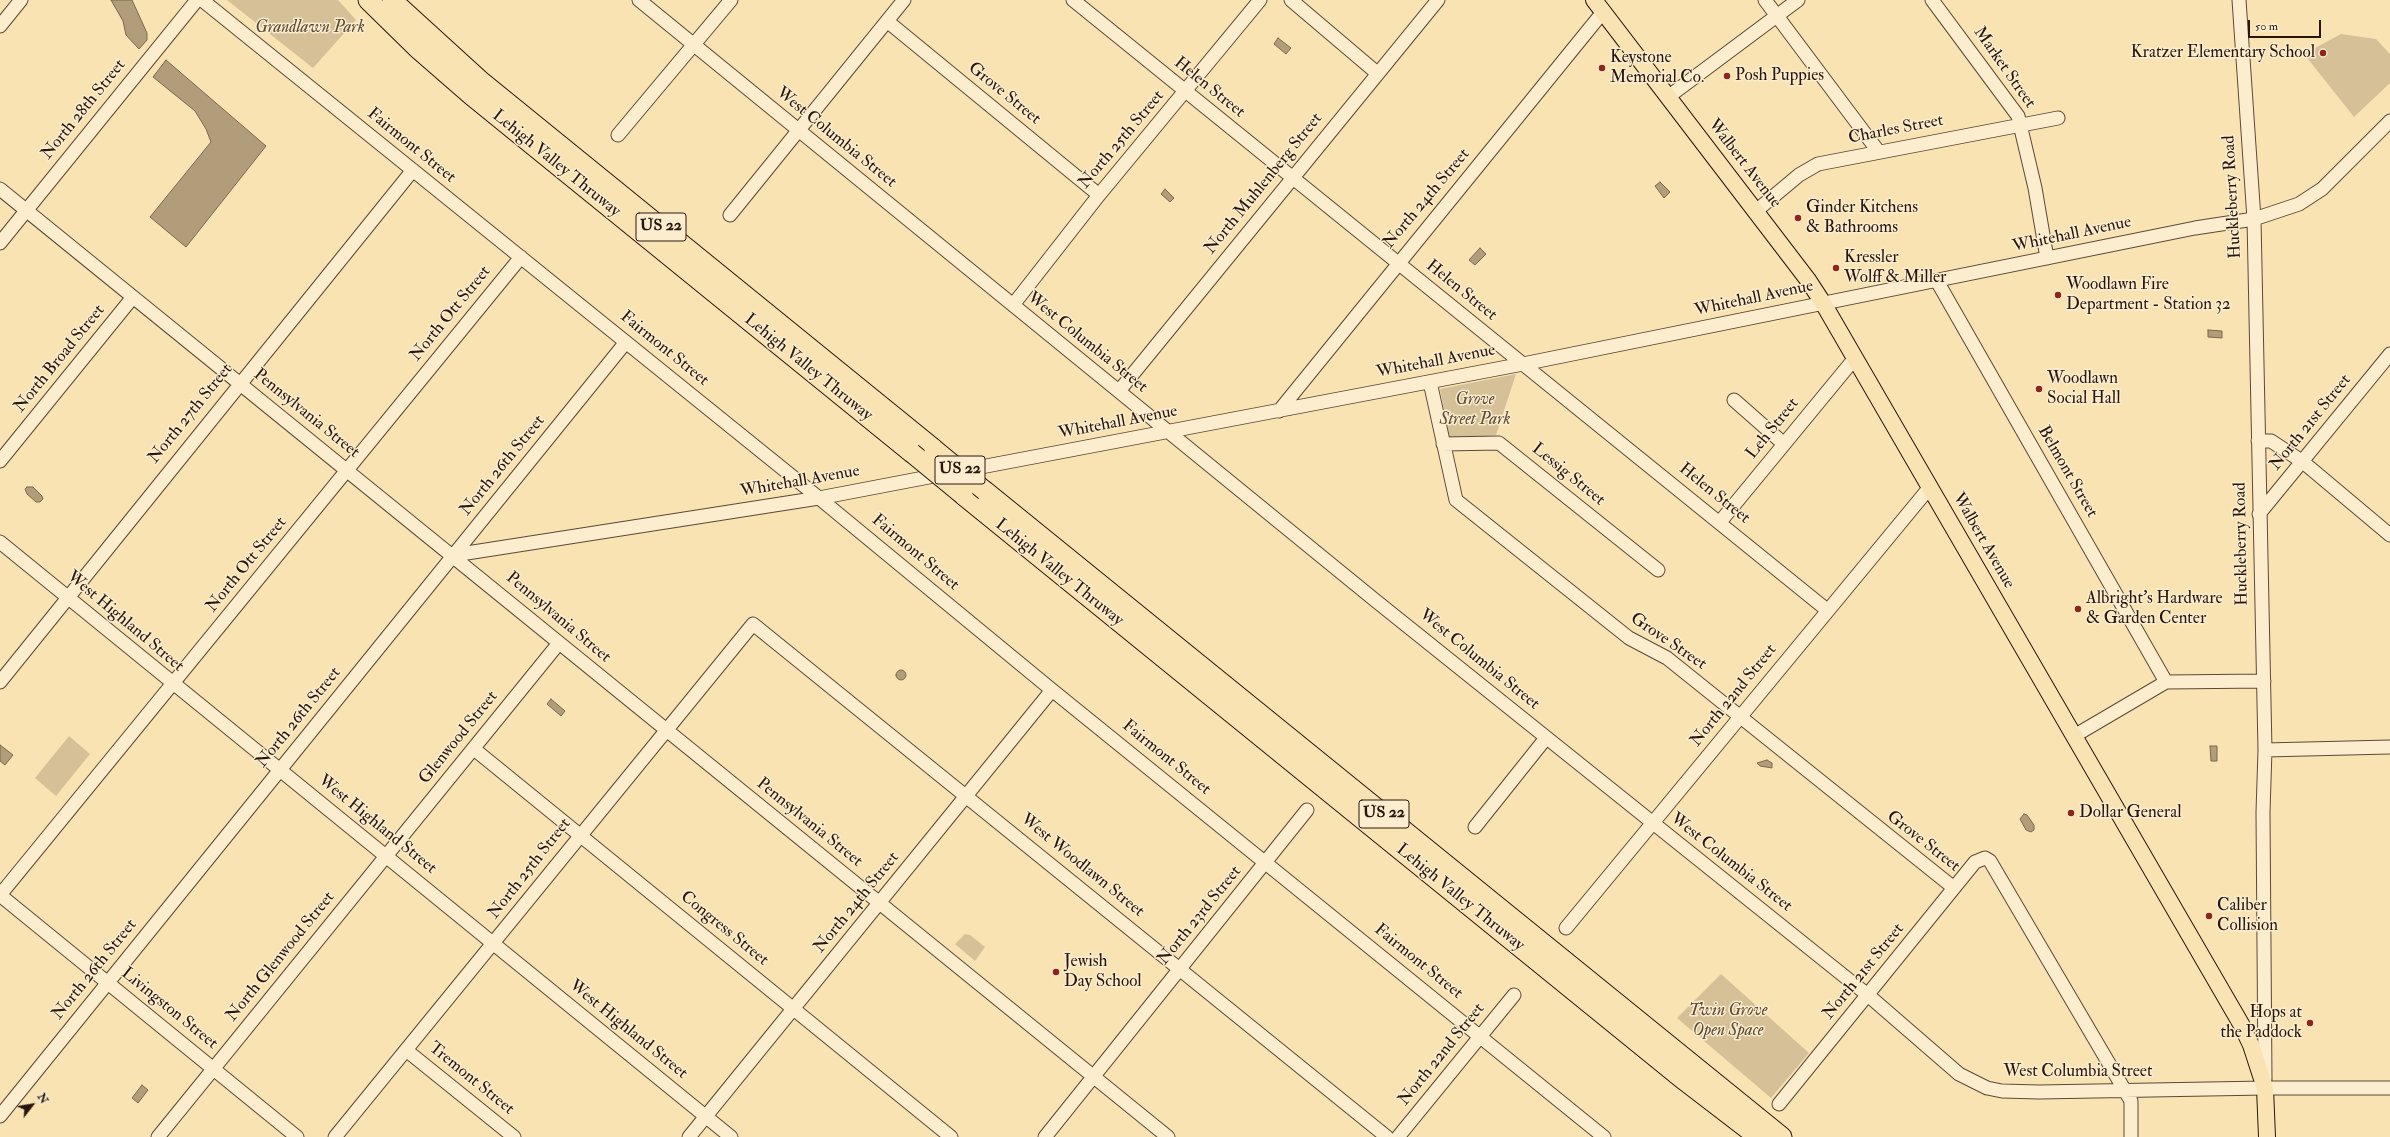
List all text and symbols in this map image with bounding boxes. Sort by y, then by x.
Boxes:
scale bar [2250,12,2323,38]
park label: Grandlawn Park [255,18,365,38]
text: 50 m [2255,19,2278,34]
street label: Market Street [1968,23,2040,113]
place label: Kratzer Elementary School [2131,43,2315,63]
place label: Keystone Memorial Co. [1610,48,1704,88]
marker: Kratzer Elementary School [2318,48,2328,58]
street label: Helen Street [1169,53,1249,123]
street label: North 28th Street [37,56,131,164]
street label: Grove Street [964,59,1044,129]
marker: Keystone Memorial Co. [1597,63,1607,73]
place label: Posh Puppies [1735,66,1824,86]
marker: Posh Puppies [1722,71,1732,81]
street label: West Columbia Street [772,83,900,193]
street label: North 25th Street [1075,87,1169,193]
street label: Fairmont Street [363,104,459,188]
street label: Lehigh Valley Thruway [488,106,624,222]
street label: North Muhlenberg Street [1201,109,1327,259]
street label: Charles Street [1847,111,1945,149]
street label: Walbert Avenue [1703,116,1785,212]
street label: Huckleberry Road [2220,135,2246,259]
street label: North 24th Street [1379,145,1475,253]
place label: Ginder Kitchens & Bathrooms [1806,198,1918,238]
street label: Whitehall Avenue [2011,212,2133,258]
road number: US 22 [636,213,686,241]
marker: Ginder Kitchens & Bathrooms [1793,213,1803,223]
place label: Kressler Wolff & Miller [1844,248,1946,288]
street label: Helen Street [1421,256,1501,326]
street label: North Ott Street [406,262,496,366]
marker: Kressler Wolff & Miller [1831,263,1841,273]
place label: Woodlawn Fire Department - Station 32 [2066,275,2231,315]
street label: Whitehall Avenue [1693,276,1815,322]
street label: West Columbia Street [1023,288,1151,398]
marker: Woodlawn Fire Department - Station 32 [2053,290,2063,300]
street label: North Broad Street [10,301,110,417]
street label: Fairmont Street [616,307,712,391]
street label: Lehigh Valley Thruway [740,310,876,426]
street label: Whitehall Avenue [1375,340,1497,384]
street label: North 27th Street [144,360,238,468]
street label: Pennsylvania Street [249,365,363,463]
place label: Woodlawn Social Hall [2047,369,2121,409]
street label: North 21st Street [2266,371,2356,475]
marker: Woodlawn Social Hall [2034,384,2044,394]
park label: Grove Street Park [1439,390,1511,430]
street label: Leh Street [1742,394,1804,464]
street label: Whitehall Avenue [1057,401,1179,445]
street label: North 26th Street [456,412,550,520]
street label: Belmont Street [2033,422,2101,522]
street label: Lessig Street [1527,439,1609,511]
road number: US 22 [935,456,985,484]
street label: Helen Street [1674,459,1754,529]
street label: Whitehall Avenue [739,461,861,503]
street label: Huckleberry Road [2231,482,2253,606]
street label: Walbert Avenue [1947,490,2019,592]
street label: Fairmont Street [867,510,963,596]
street label: North Ott Street [202,513,292,617]
street label: Lehigh Valley Thruway [991,515,1127,631]
street label: West Highland Street [62,567,188,677]
street label: Pennsylvania Street [501,568,615,668]
place label: Albright's Hardware & Garden Center [2086,589,2223,629]
marker: Albright's Hardware & Garden Center [2073,604,2083,614]
street label: West Columbia Street [1415,605,1543,715]
street label: Grove Street [1626,609,1710,675]
street label: North 22nd Street [1686,641,1782,751]
street label: North 26th Street [252,664,346,772]
street label: Glenwood Street [415,687,503,789]
street label: Fairmont Street [1118,716,1214,800]
street label: West Highland Street [314,771,440,879]
street label: Pennsylvania Street [752,774,866,872]
road number: US 22 [1359,800,1409,828]
place label: Dollar General [2079,803,2182,823]
street label: Grove Street [1882,807,1964,877]
marker: Dollar General [2066,808,2076,818]
street label: West Columbia Street [1666,809,1796,917]
street label: West Woodlawn Street [1016,810,1148,922]
street label: North 25th Street [484,815,576,923]
street label: Lehigh Valley Thruway [1392,840,1528,956]
street label: North 24th Street [810,848,904,958]
street label: North 23rd Street [1154,862,1246,970]
street label: Congress Street [676,887,772,971]
street label: North Glenwood Street [222,888,340,1026]
place label: Caliber Collision [2217,896,2278,936]
marker: Caliber Collision [2204,911,2214,921]
street label: North 26th Street [48,916,142,1024]
street label: Fairmont Street [1370,920,1466,1004]
street label: North 21st Street [1819,920,1909,1024]
place label: Jewish Day School [1064,952,1142,992]
street label: Livingston Street [117,964,221,1054]
marker: Jewish Day School [1051,967,1061,977]
street label: West Highland Street [565,976,691,1084]
street label: North 22nd Street [1394,1000,1490,1110]
park label: Twin Grove Open Space [1689,1001,1767,1041]
place label: Hops at the Paddock [2220,1003,2302,1043]
marker: Hops at the Paddock [2305,1018,2315,1028]
street label: Tremont Street [424,1038,518,1120]
street label: West Columbia Street [2004,1062,2152,1082]
north arrow [12,1085,52,1125]
text: N [35,1091,51,1106]

